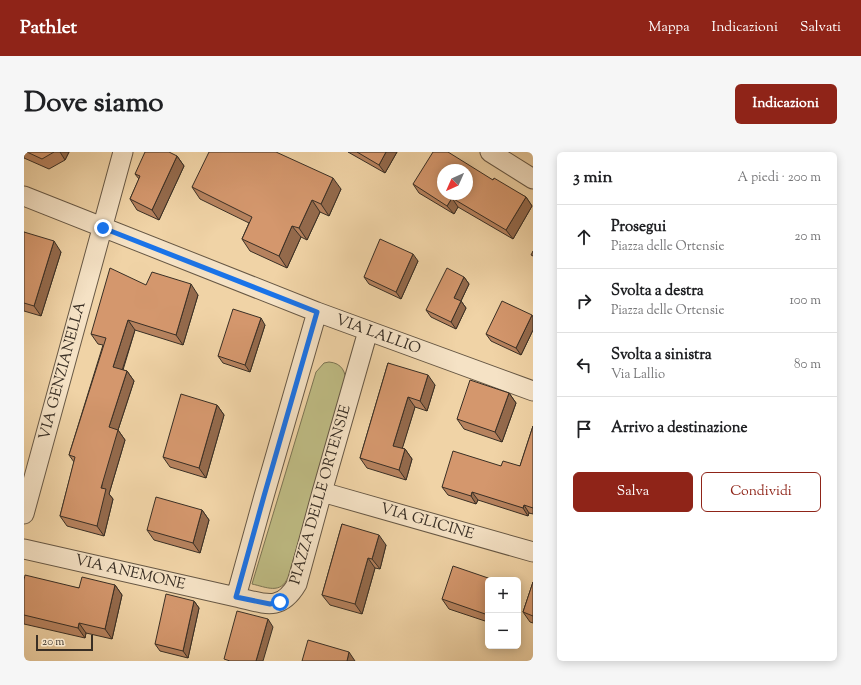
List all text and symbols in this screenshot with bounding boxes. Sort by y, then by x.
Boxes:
text: Pathlet [20,15,77,42]
text: Mappa [649,18,690,38]
text: Indicazioni [712,18,778,38]
text: Salvati [800,18,841,38]
text: Dove siamo [24,84,164,124]
button: Indicazioni [735,84,837,124]
north arrow [437,164,473,200]
text: 3 min [573,166,612,190]
text: A piedi · 200 m [738,169,821,187]
text: Prosegui [611,217,666,238]
route end [94,219,112,237]
icon: ahead [573,226,595,248]
text: 20 m [795,228,821,246]
text: Piazza delle Ortensie [611,238,725,256]
text: Svolta a destra [611,281,704,302]
icon: right [573,290,595,312]
text: 100 m [789,292,821,310]
street label: VIA GENZIANELLA [34,299,92,443]
text: Piazza delle Ortensie [611,302,725,320]
street label: VIA LALLIO [332,310,424,360]
text: Svolta a sinistra [611,345,712,366]
icon: left [573,354,595,376]
text: 80 m [794,356,821,374]
text: Via Lallio [611,366,665,384]
street label: PIAZZA DELLE ORTENSIE [285,403,357,587]
icon: arrive [573,418,595,440]
text: Arrivo a destinazione [611,418,747,439]
button: Salva [573,472,693,512]
button: Condividi [701,472,821,512]
street label: VIA GLICINE [378,499,476,545]
street label: VIA ANEMONE [73,550,187,596]
map controls [485,577,521,649]
button: + [485,577,521,613]
route start [271,593,289,611]
button: − [485,613,521,649]
scale bar [36,633,93,652]
text: 20 m [42,634,64,650]

